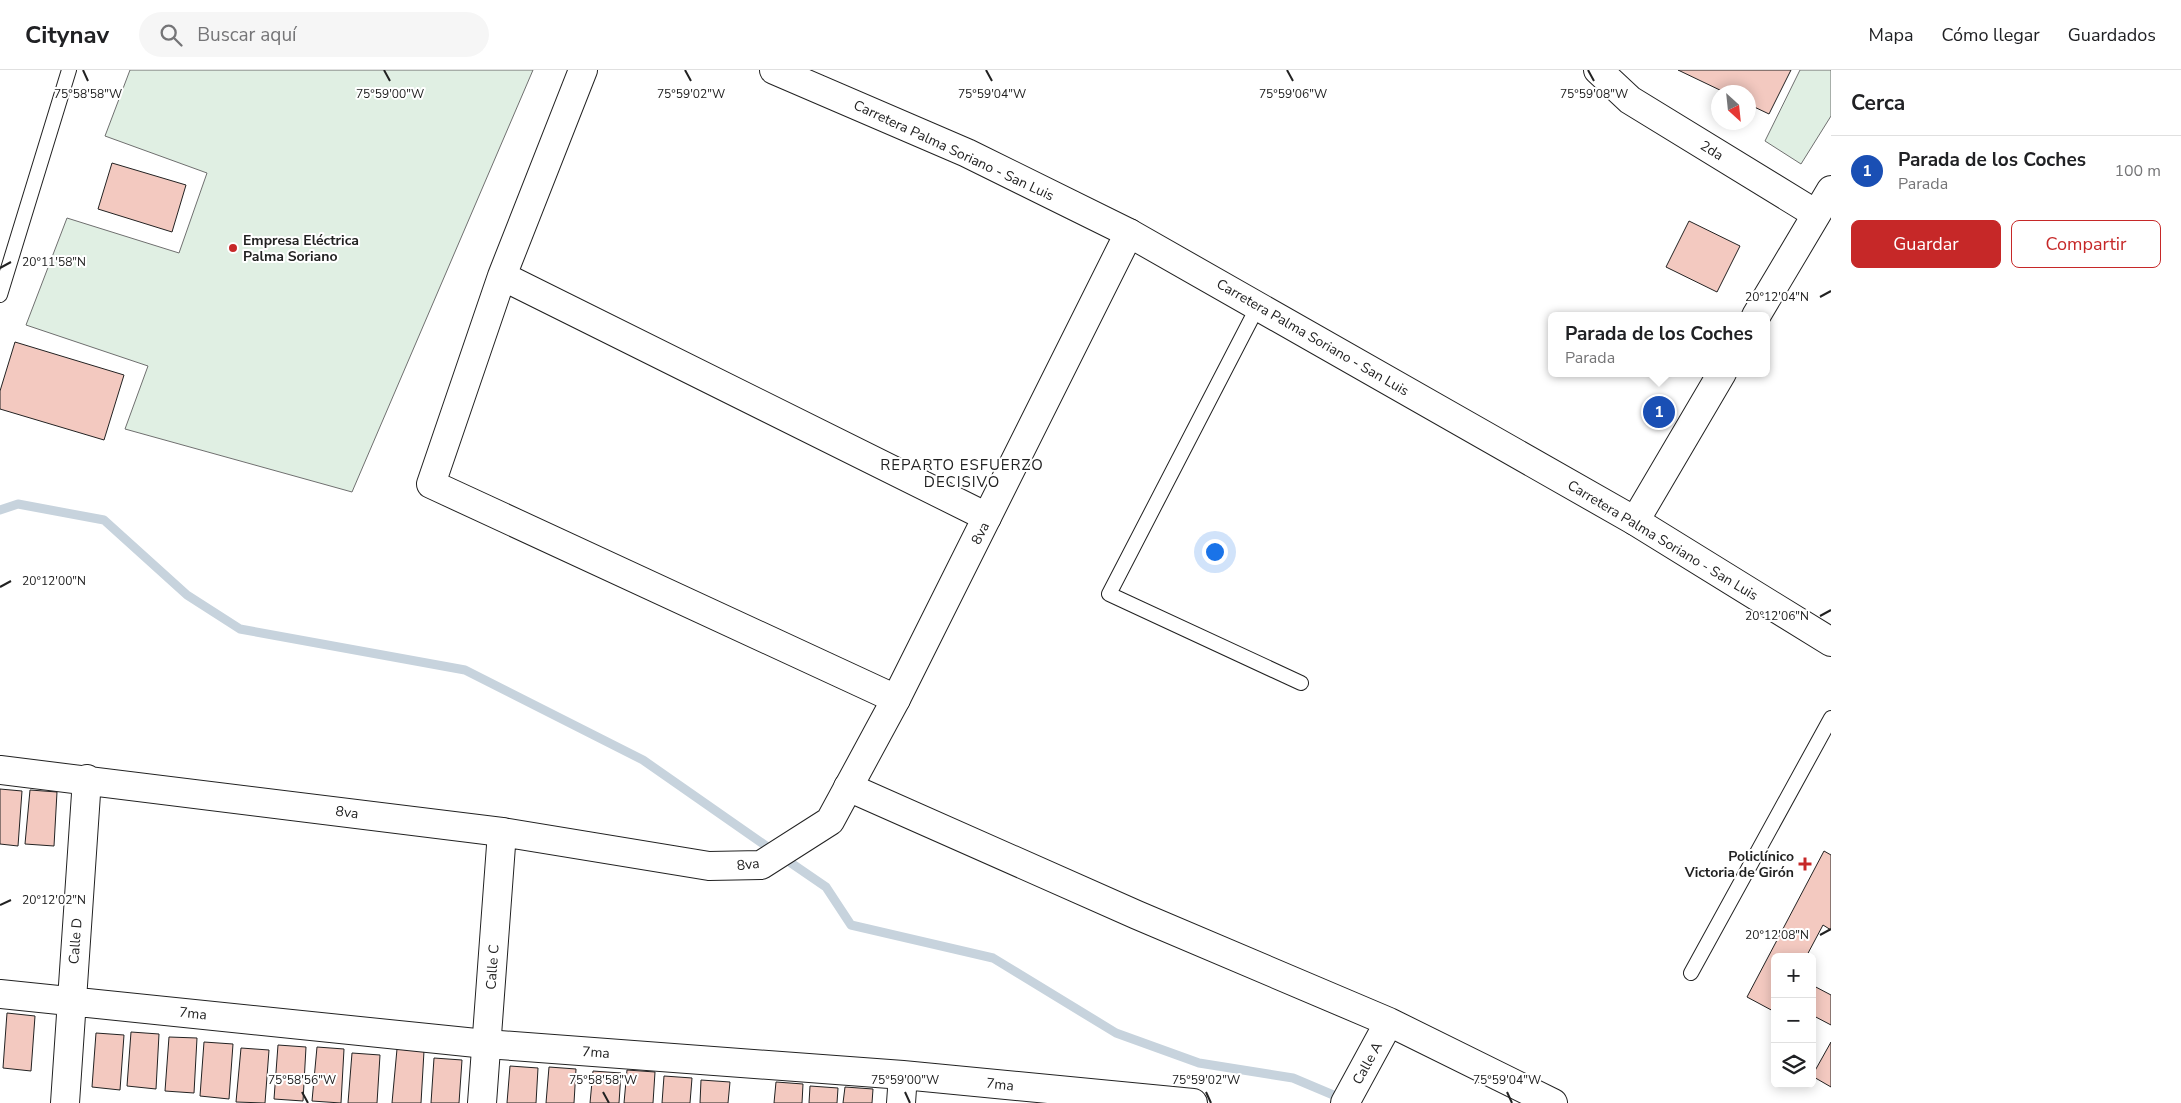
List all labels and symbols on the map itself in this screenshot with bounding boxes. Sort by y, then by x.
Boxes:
north arrow [1711,85,1756,130]
text: 75°58'58"W [54,86,122,102]
text: 75°59'00"W [356,86,424,102]
text: 75°59'02"W [657,86,725,102]
text: 75°59'04"W [958,86,1026,102]
text: 75°59'06"W [1259,86,1327,102]
text: 75°59'08"W [1560,86,1628,102]
street label: Carretera Palma Soriano - San Luis [850,96,1057,205]
street label: 2da [1697,136,1727,165]
place label: Empresa Eléctrica Palma Soriano [243,231,359,266]
marker: Empresa Eléctrica Palma Soriano [227,242,239,254]
text: 20°11'58"N [22,254,86,270]
street label: Carretera Palma Soriano - San Luis [1213,274,1413,401]
text: 20°12'04"N [1745,289,1809,305]
pin: 1 [1643,393,1675,431]
district label: REPARTO ESFUERZO DECISIVO [880,455,1044,492]
street label: Carretera Palma Soriano - San Luis [1564,476,1762,605]
street label: 8va [967,519,994,548]
your location [1202,539,1228,565]
text: 20°12'00"N [22,573,86,589]
text: 20°12'06"N [1745,608,1809,624]
street label: 8va [334,802,359,823]
place label: Policlínico Victoria de Girón [1684,847,1794,882]
street label: 8va [736,854,760,875]
marker: Policlínico Victoria de Girón [1798,857,1812,871]
text: 20°12'02"N [22,892,86,908]
street label: Calle D [64,917,87,965]
text: 20°12'08"N [1745,927,1809,943]
street label: Calle C [481,944,504,990]
street label: 7ma [178,1003,208,1024]
street label: Calle A [1348,1038,1387,1088]
street label: 7ma [581,1042,611,1063]
text: 75°58'56"W [268,1072,336,1088]
text: 75°58'58"W [569,1072,637,1088]
text: 75°59'00"W [871,1072,939,1088]
text: 75°59'02"W [1172,1072,1240,1088]
text: 75°59'04"W [1473,1072,1541,1088]
street label: 7ma [985,1074,1015,1095]

